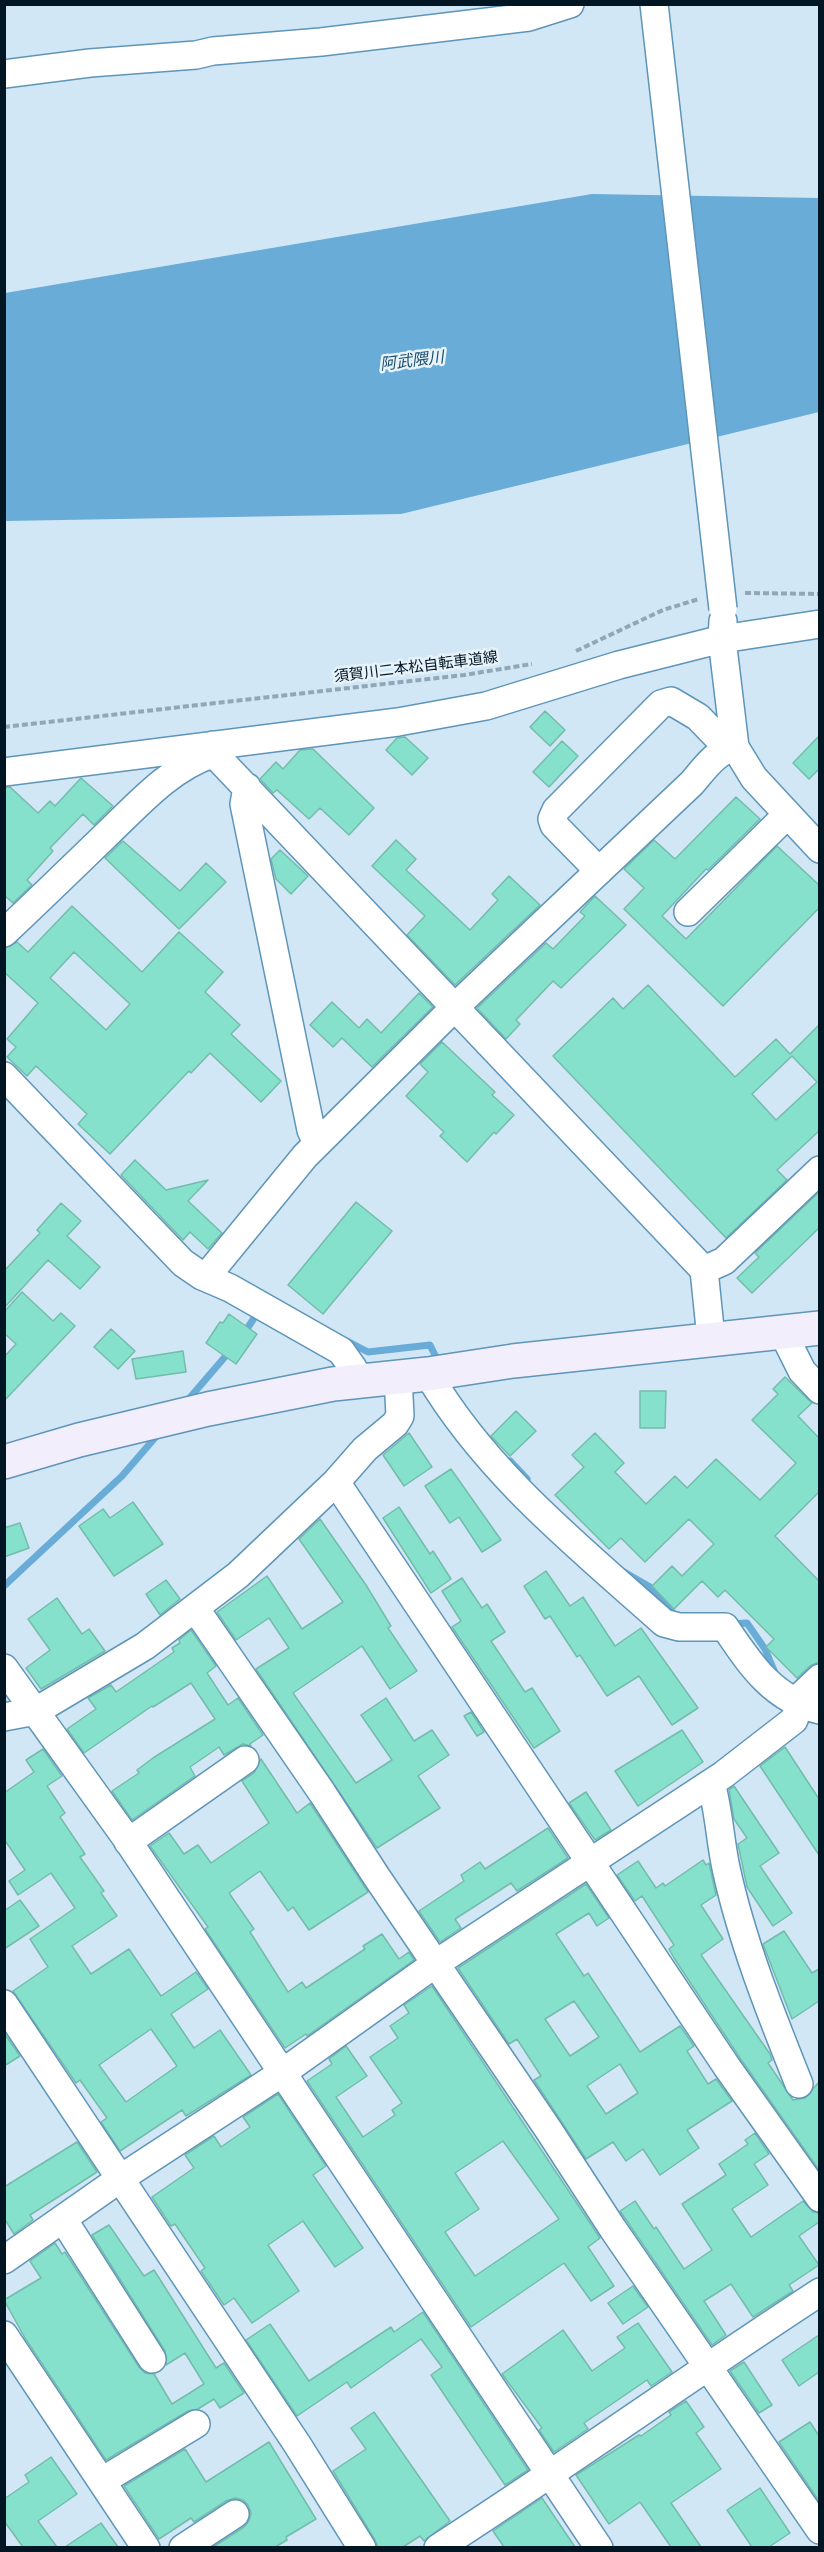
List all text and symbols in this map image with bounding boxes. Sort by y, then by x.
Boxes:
water label: 阿武隈川 [379,348,445,374]
street label: 須賀川二本松自転車道線 [333,648,499,686]

